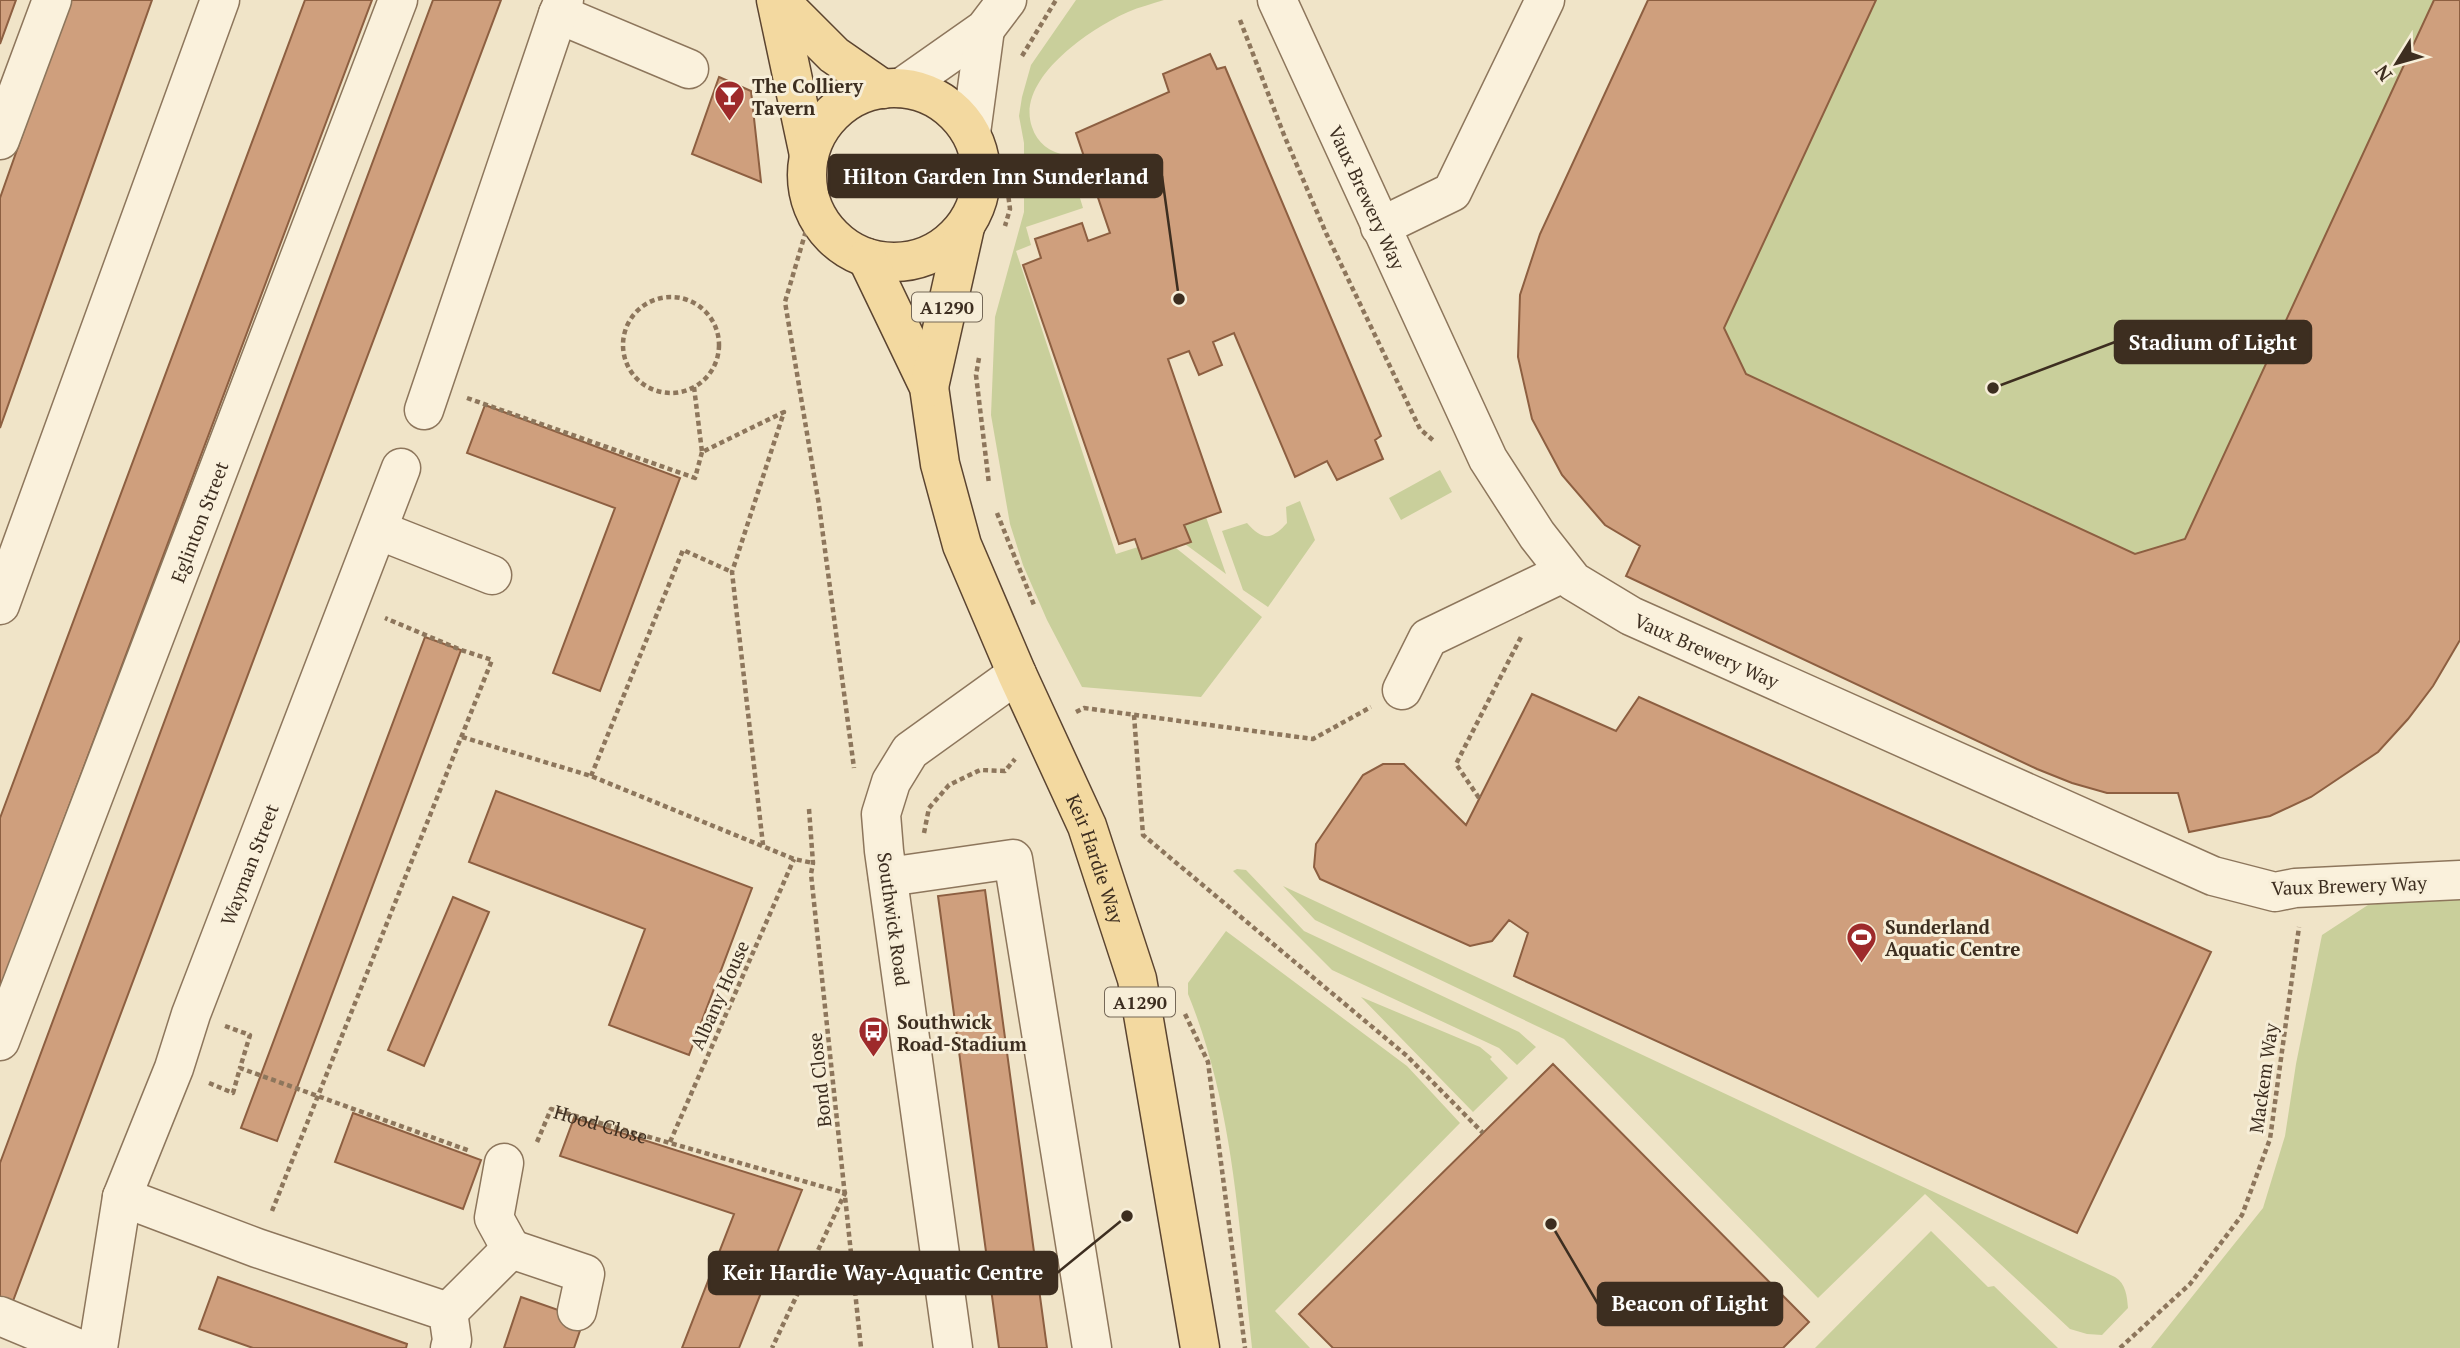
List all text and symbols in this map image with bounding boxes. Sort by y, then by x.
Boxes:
north arrow [2362,28,2432,98]
text: N [2368,60,2397,87]
place label: The Colliery Tavern [752,73,864,120]
bar icon: The Colliery Tavern [712,79,746,123]
street label: Vaux Brewery Way [1324,121,1412,274]
callout: Hilton Garden Inn Sunderland [829,155,1162,197]
text: Hilton Garden Inn Sunderland [843,162,1149,190]
road number: A1290 [912,292,982,321]
callout: Stadium of Light [2115,321,2311,363]
text: Stadium of Light [2129,328,2298,356]
street label: Eglinton Street [164,457,233,586]
street label: Vaux Brewery Way [1631,607,1784,693]
street label: Keir Hardie Way [1061,790,1130,927]
street label: Wayman Street [214,800,283,929]
street label: Southwick Road [872,850,916,988]
street label: Vaux Brewery Way [2271,870,2428,900]
place label: Sunderland Aquatic Centre [1885,914,2020,961]
sports icon: Sunderland Aquatic Centre [1845,920,1879,964]
street label: Albany House [684,936,754,1054]
road number: A1290 [1105,987,1175,1016]
place label: Southwick Road-Stadium [897,1009,1027,1056]
bus stop icon: Southwick Road-Stadium [857,1015,891,1059]
street label: Mackem Way [2243,1021,2283,1135]
street label: Bond Close [802,1032,836,1128]
street label: Hood Close [551,1098,651,1149]
callout: Keir Hardie Way-Aquatic Centre [709,1252,1057,1294]
text: Keir Hardie Way-Aquatic Centre [723,1258,1043,1286]
callout: Beacon of Light [1598,1283,1782,1325]
text: Beacon of Light [1612,1289,1769,1317]

